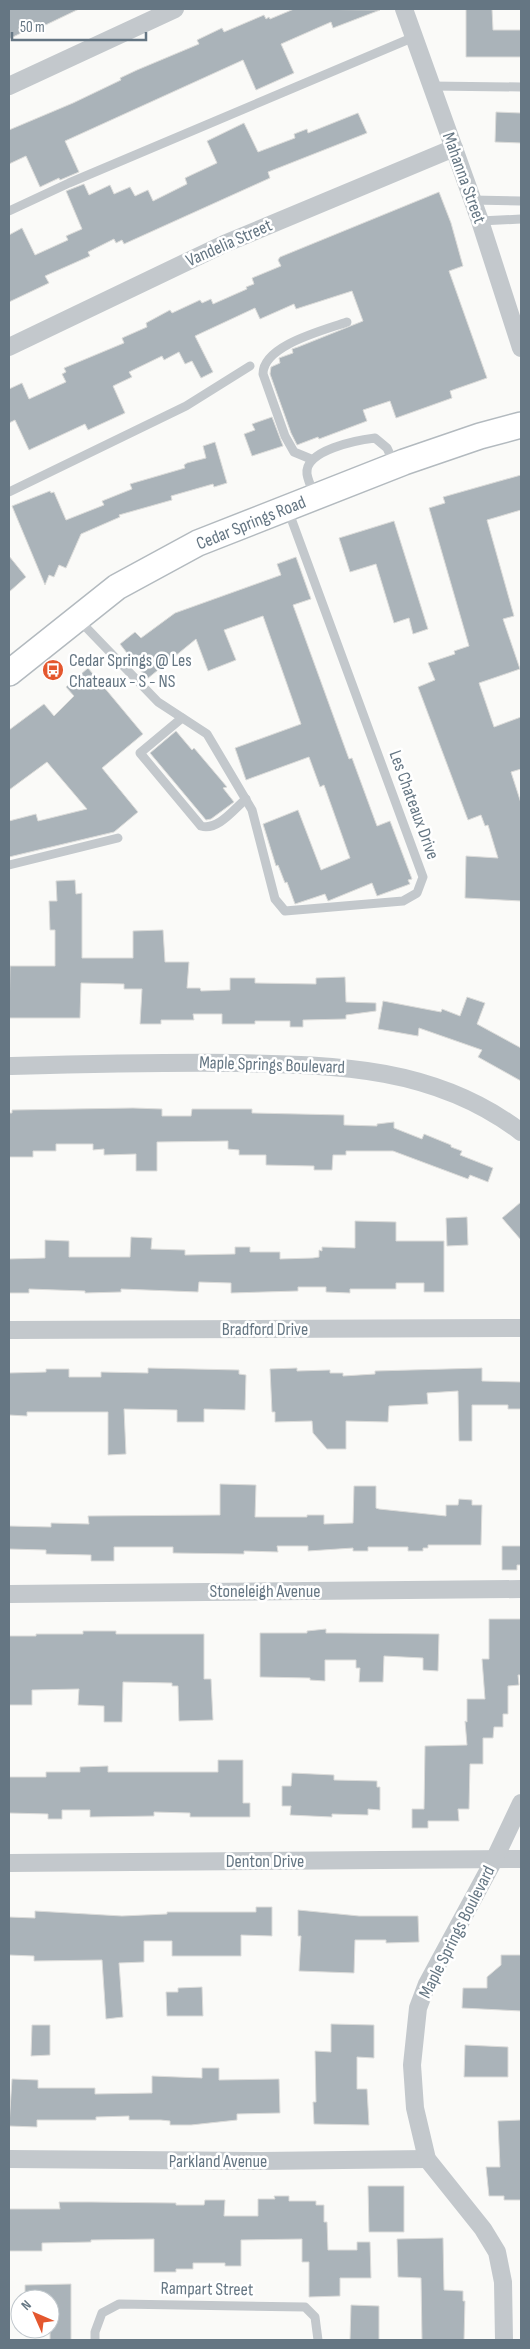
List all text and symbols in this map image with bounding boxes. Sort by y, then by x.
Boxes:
scale bar [12,10,146,42]
text: 50 m [20,18,45,37]
street label: Mahanna Street [438,130,490,227]
street label: Vandelia Street [183,215,276,271]
street label: Cedar Springs Road [193,492,309,554]
place label: Cedar Springs @ Les Chateaux - S - NS [69,650,192,692]
bus stop icon: Cedar Springs @ Les Chateaux - S - NS [41,658,65,682]
street label: Les Chateaux Drive [385,748,443,862]
street label: Maple Springs Boulevard [199,1052,345,1078]
street label: Bradford Drive [222,1319,308,1340]
street label: Stoneleigh Avenue [209,1581,321,1602]
street label: Denton Drive [226,1851,304,1872]
street label: Maple Springs Boulevard [415,1862,499,2002]
street label: Parkland Avenue [169,2151,267,2172]
street label: Rampart Street [160,2278,254,2300]
north arrow [10,2289,60,2339]
text: N [18,2297,35,2314]

